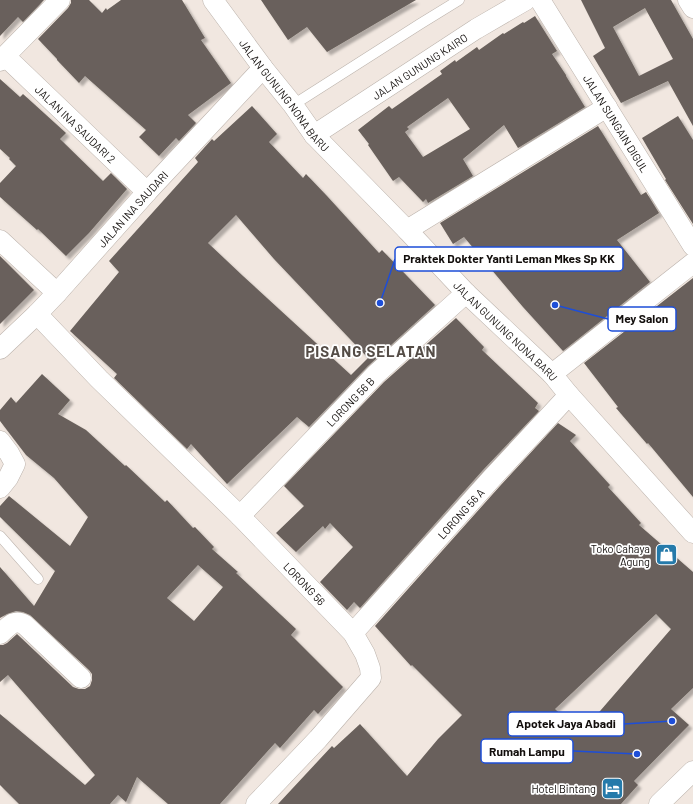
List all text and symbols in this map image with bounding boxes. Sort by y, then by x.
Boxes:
street label: JALAN GUNUNG KAIRO [369,30,470,102]
street label: JALAN GUNUNG NONA BARU [237,36,332,154]
street label: JALAN SUNGAIN DIGUL [581,72,652,174]
street label: JALAN INA SAUDARI 2 [33,82,119,165]
street label: JALAN INA SAUDARI [95,168,170,250]
callout: Praktek Dokter Yanti Leman Mkes Sp KK [395,247,623,271]
text: Praktek Dokter Yanti Leman Mkes Sp KK [403,251,615,265]
street label: JALAN GUNUNG NONA BARU [452,278,561,383]
callout: Mey Salon [608,307,676,331]
text: Mey Salon [616,311,668,325]
district label: PISANG SELATAN [305,342,437,360]
street label: LORONG 56 B [323,374,377,429]
street label: LORONG 56 A [435,485,487,541]
shop icon: Toko Cahaya Agung [653,541,679,567]
place label: Toko Cahaya Agung [591,542,650,568]
street label: LORONG 56 [281,559,329,608]
callout: Apotek Jaya Abadi [508,712,624,736]
text: Apotek Jaya Abadi [516,716,616,730]
callout: Rumah Lampu [481,739,573,763]
text: Rumah Lampu [489,744,565,758]
hotel icon: Hotel Bintang [599,775,625,801]
place label: Hotel Bintang [531,782,596,795]

